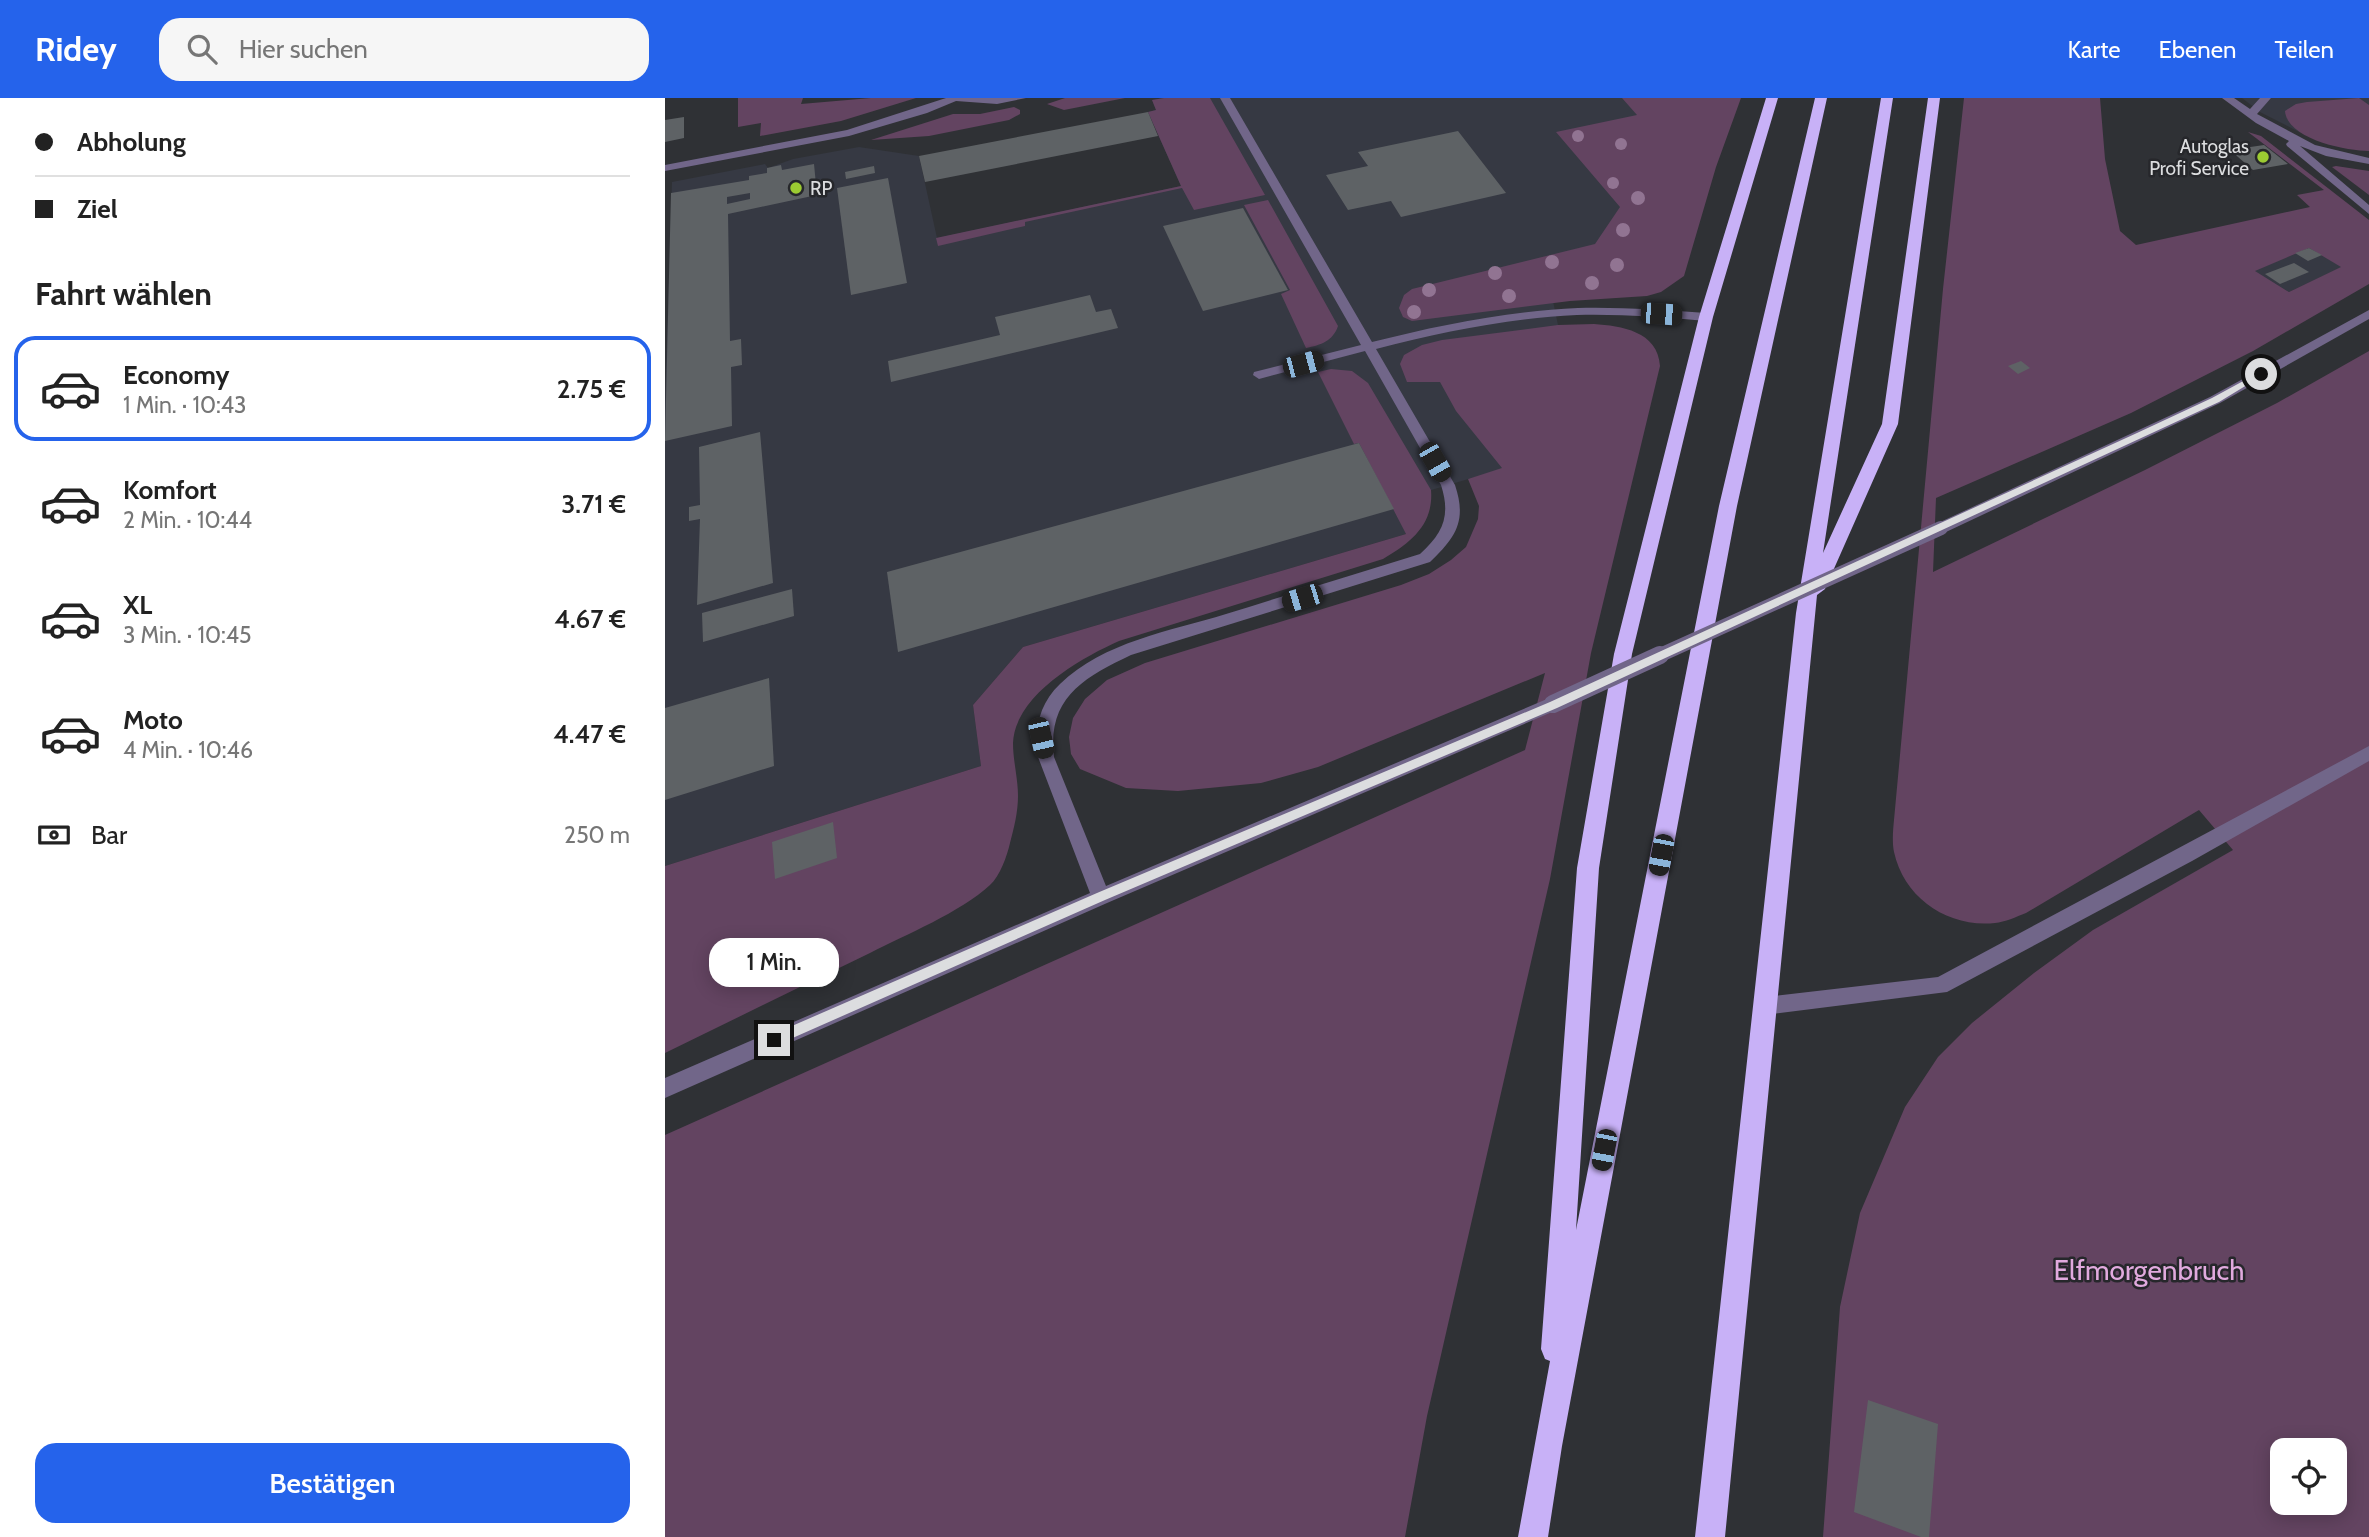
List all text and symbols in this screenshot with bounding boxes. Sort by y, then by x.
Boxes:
search box [159,18,649,81]
text: Ridey [35,29,117,69]
icon: search [183,30,221,68]
text: Hier suchen [239,33,368,65]
text: Karte [2067,35,2120,64]
text: Ebenen [2158,35,2236,64]
text: Teilen [2274,35,2334,64]
text: Abholung [77,126,186,158]
place label: Autoglas Profi Service [2149,135,2249,180]
marker: Autoglas Profi Service [2255,149,2271,165]
place label: RP [810,177,832,200]
marker: RP [788,180,804,196]
text: Ziel [77,193,118,225]
text: Fahrt wählen [35,274,212,313]
car [1640,302,1683,326]
car [1280,348,1327,380]
icon: car [39,357,102,420]
route start [2245,358,2277,390]
text: Economy [123,359,229,391]
text: 2.75 € [557,373,626,405]
text: 1 Min. · 10:43 [123,391,247,419]
car [1416,439,1455,485]
icon: car [39,472,102,535]
text: Komfort [123,474,217,506]
text: 3.71 € [561,488,626,520]
text: 2 Min. · 10:44 [123,506,252,534]
car [1279,582,1326,614]
icon: car [39,587,102,650]
text: XL [123,589,152,621]
text: 4.67 € [554,603,626,635]
text: 3 Min. · 10:45 [123,621,251,649]
icon: car [39,702,102,765]
text: Moto [123,704,183,736]
car [1027,715,1056,761]
text: 4.47 € [553,718,626,750]
text: 4 Min. · 10:46 [123,736,253,764]
icon: cash [35,816,73,854]
text: Bar [91,819,127,851]
text: 250 m [564,821,630,849]
car [1647,832,1676,878]
callout: 1 Min. [709,939,839,988]
text: 1 Min. [746,948,802,976]
route end [758,1024,790,1056]
car [1590,1127,1619,1173]
park label: Elfmorgenbruch [2054,1253,2244,1287]
map controls [2270,1438,2347,1515]
button: locate [2270,1438,2347,1515]
button: Bestätigen [35,1443,630,1523]

